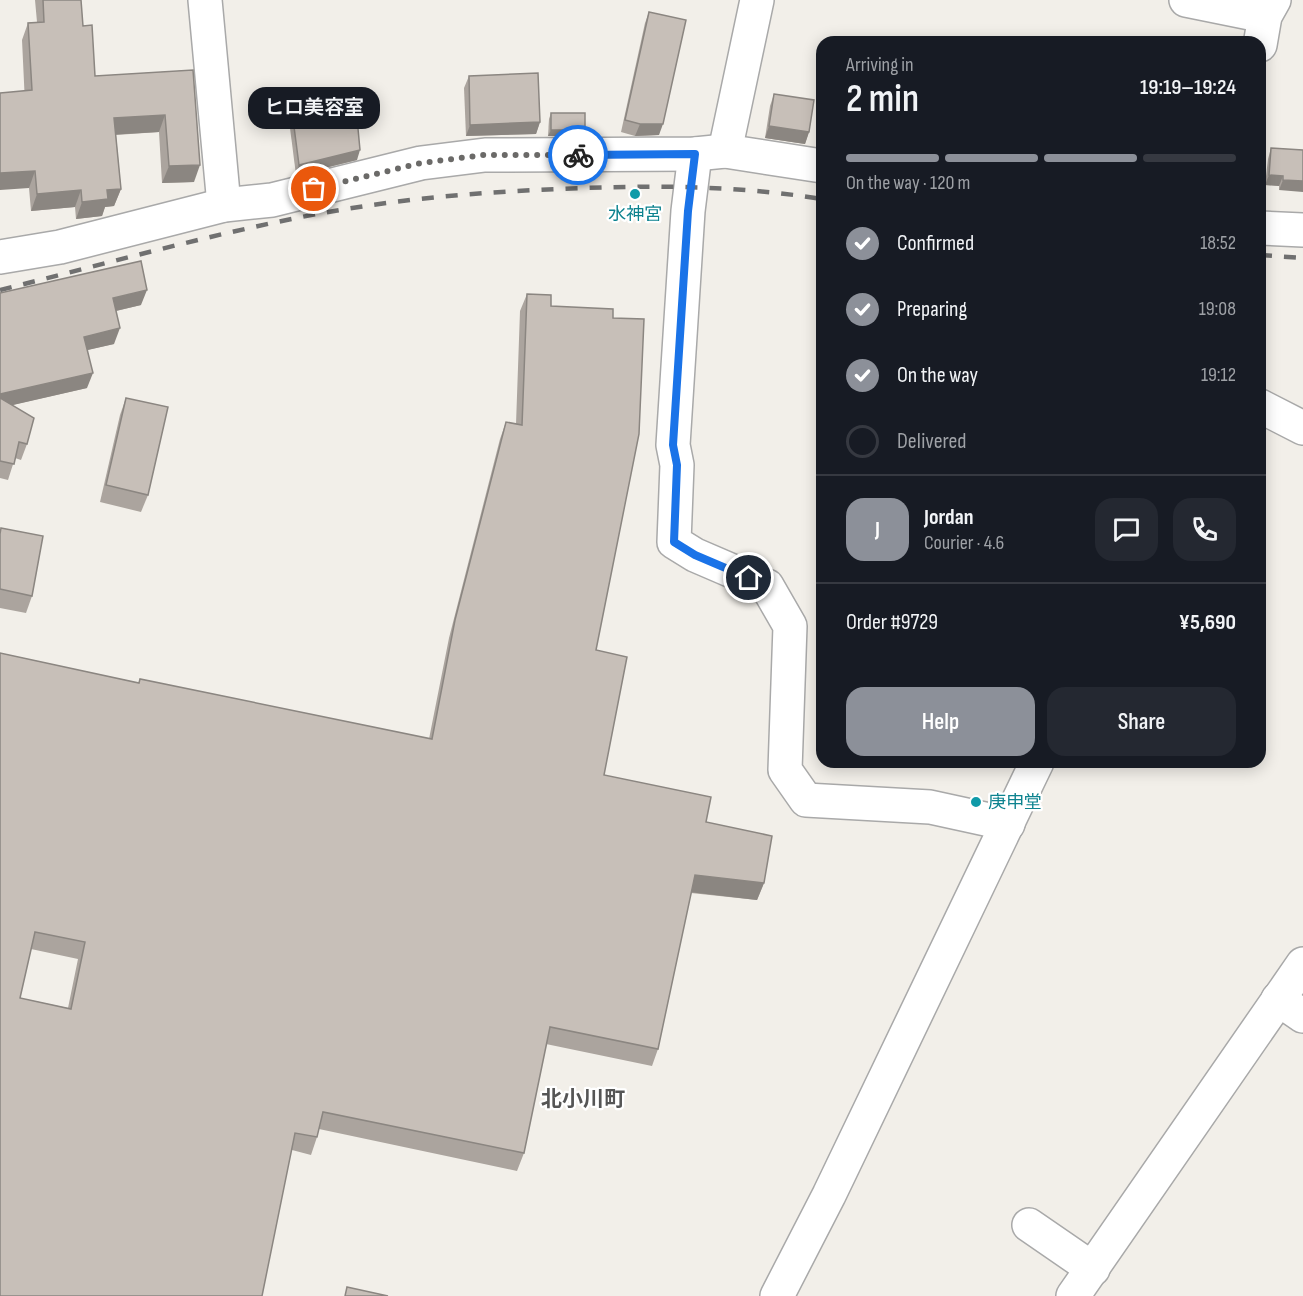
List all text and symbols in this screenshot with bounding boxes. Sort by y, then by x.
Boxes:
text: Arriving in [846,53,914,77]
text: 19:19–19:24 [1140,74,1236,101]
text: 2 min [846,76,919,123]
callout: ヒロ美容室 [248,87,380,129]
text: ヒロ美容室 [264,96,364,120]
courier [548,125,608,185]
icon: bike [562,139,595,172]
pin [288,163,339,214]
text: On the way · 120 m [846,171,970,195]
icon: bag [297,172,330,205]
marker: 水神宮 [628,187,642,201]
place label: 水神宮 [608,204,662,225]
icon: check [846,227,879,260]
text: Confirmed [897,230,974,257]
text: 18:52 [1200,231,1236,255]
icon: check [846,293,879,326]
text: Preparing [897,296,967,323]
text: 19:08 [1199,297,1236,321]
icon: check [846,359,879,392]
text: On the way [897,362,978,389]
text: 19:12 [1201,363,1236,387]
text: Delivered [897,428,966,455]
button: chat [1095,498,1158,561]
button: phone [1173,498,1236,561]
text: Jordan [924,504,973,531]
text: J [875,516,880,543]
text: Courier · 4.6 [924,531,1004,555]
pin [723,552,774,603]
icon: home [732,561,765,594]
text: Order #9729 [846,609,938,636]
text: ¥5,690 [1179,609,1236,636]
button: Help [846,687,1035,756]
button: Share [1047,687,1236,756]
place label: 庚申堂 [988,792,1042,813]
marker: 庚申堂 [969,795,983,809]
district label: 北小川町 [541,1087,625,1112]

